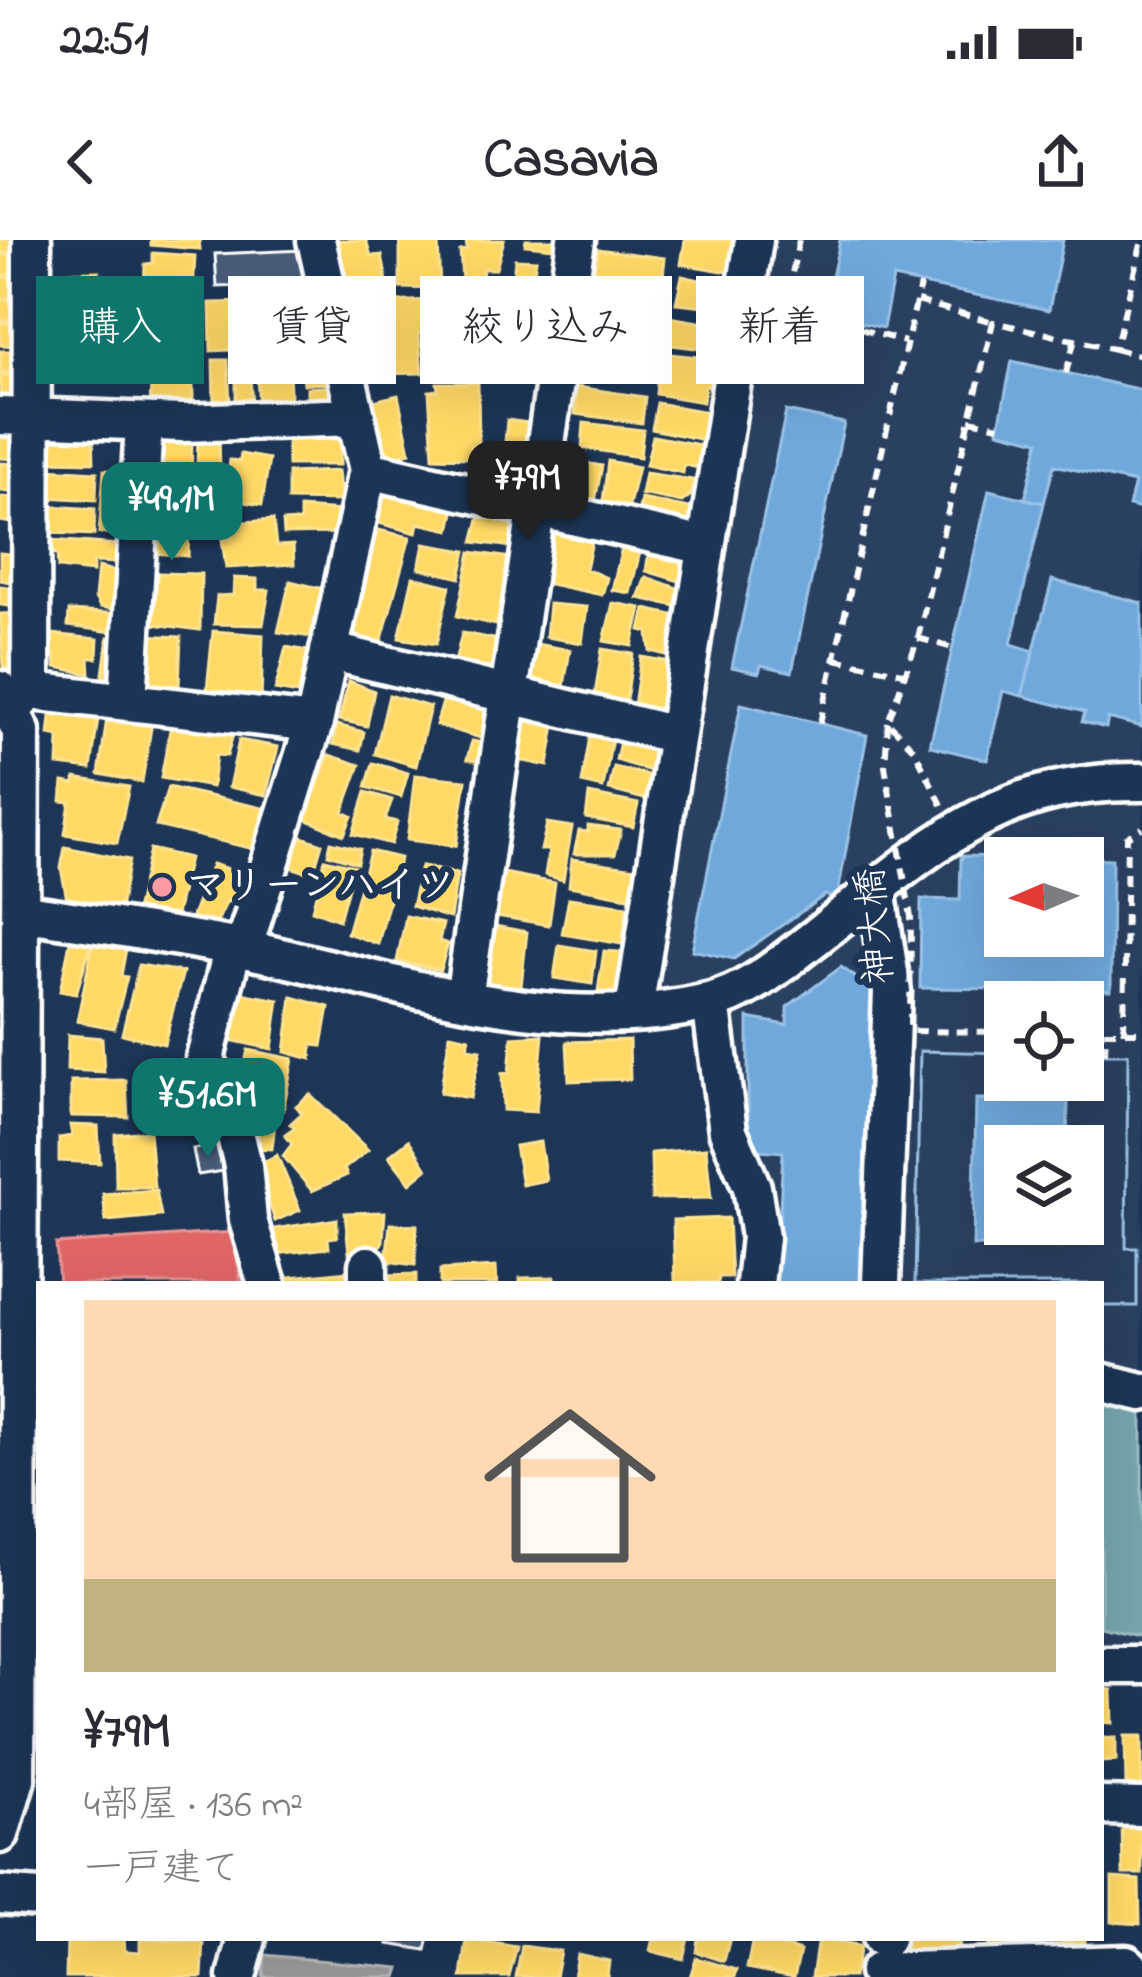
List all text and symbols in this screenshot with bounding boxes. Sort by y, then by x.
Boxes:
text: 22:51 [60,9,149,75]
text: Casavia [483,123,659,201]
icon: back [48,129,114,195]
icon: share [1028,129,1094,195]
chip: 購入 [36,276,204,384]
chip: 賃貸 [228,276,396,384]
chip: 絞り込み [420,276,672,384]
chip: 新着 [696,276,864,384]
pin: ¥79M [457,441,599,543]
text: ¥79M [495,451,561,508]
pin: ¥49.1M [74,462,270,564]
text: ¥49.1M [128,472,216,529]
north arrow [984,837,1104,957]
map controls [984,837,1104,1245]
place label: マリーンハイツ [186,859,455,916]
street label: 神大橋 [844,865,910,987]
marker: マリーンハイツ [149,874,175,900]
button: locate [984,981,1104,1101]
pin: ¥51.6M [110,1058,306,1160]
text: ¥51.6M [159,1068,257,1125]
button: layers [984,1125,1104,1245]
icon: home [462,1378,678,1594]
text: ¥79M [84,1696,171,1771]
text: 4部屋 · 136 m² [84,1778,303,1835]
text: 一戸建て [84,1842,240,1899]

